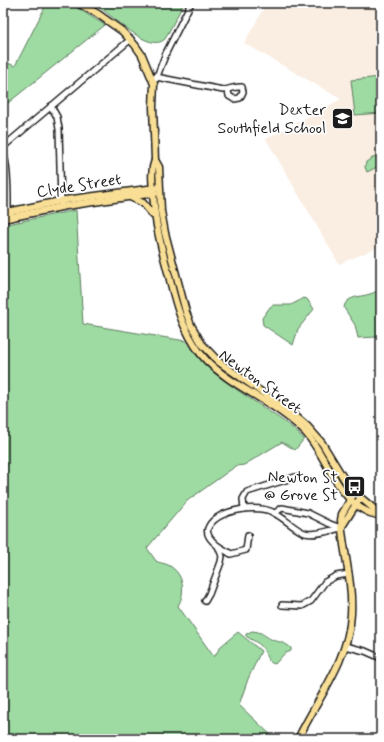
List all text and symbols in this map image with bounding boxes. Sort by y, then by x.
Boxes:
place label: Dexter Southfield School [218,100,326,139]
school or university icon: Dexter Southfield School [329,106,355,132]
street label: Clyde Street [35,169,123,203]
street label: Newton Street [214,345,306,419]
place label: Newton St @ Grove St [264,467,338,506]
bus stop icon: Newton St @ Grove St [341,473,367,499]

